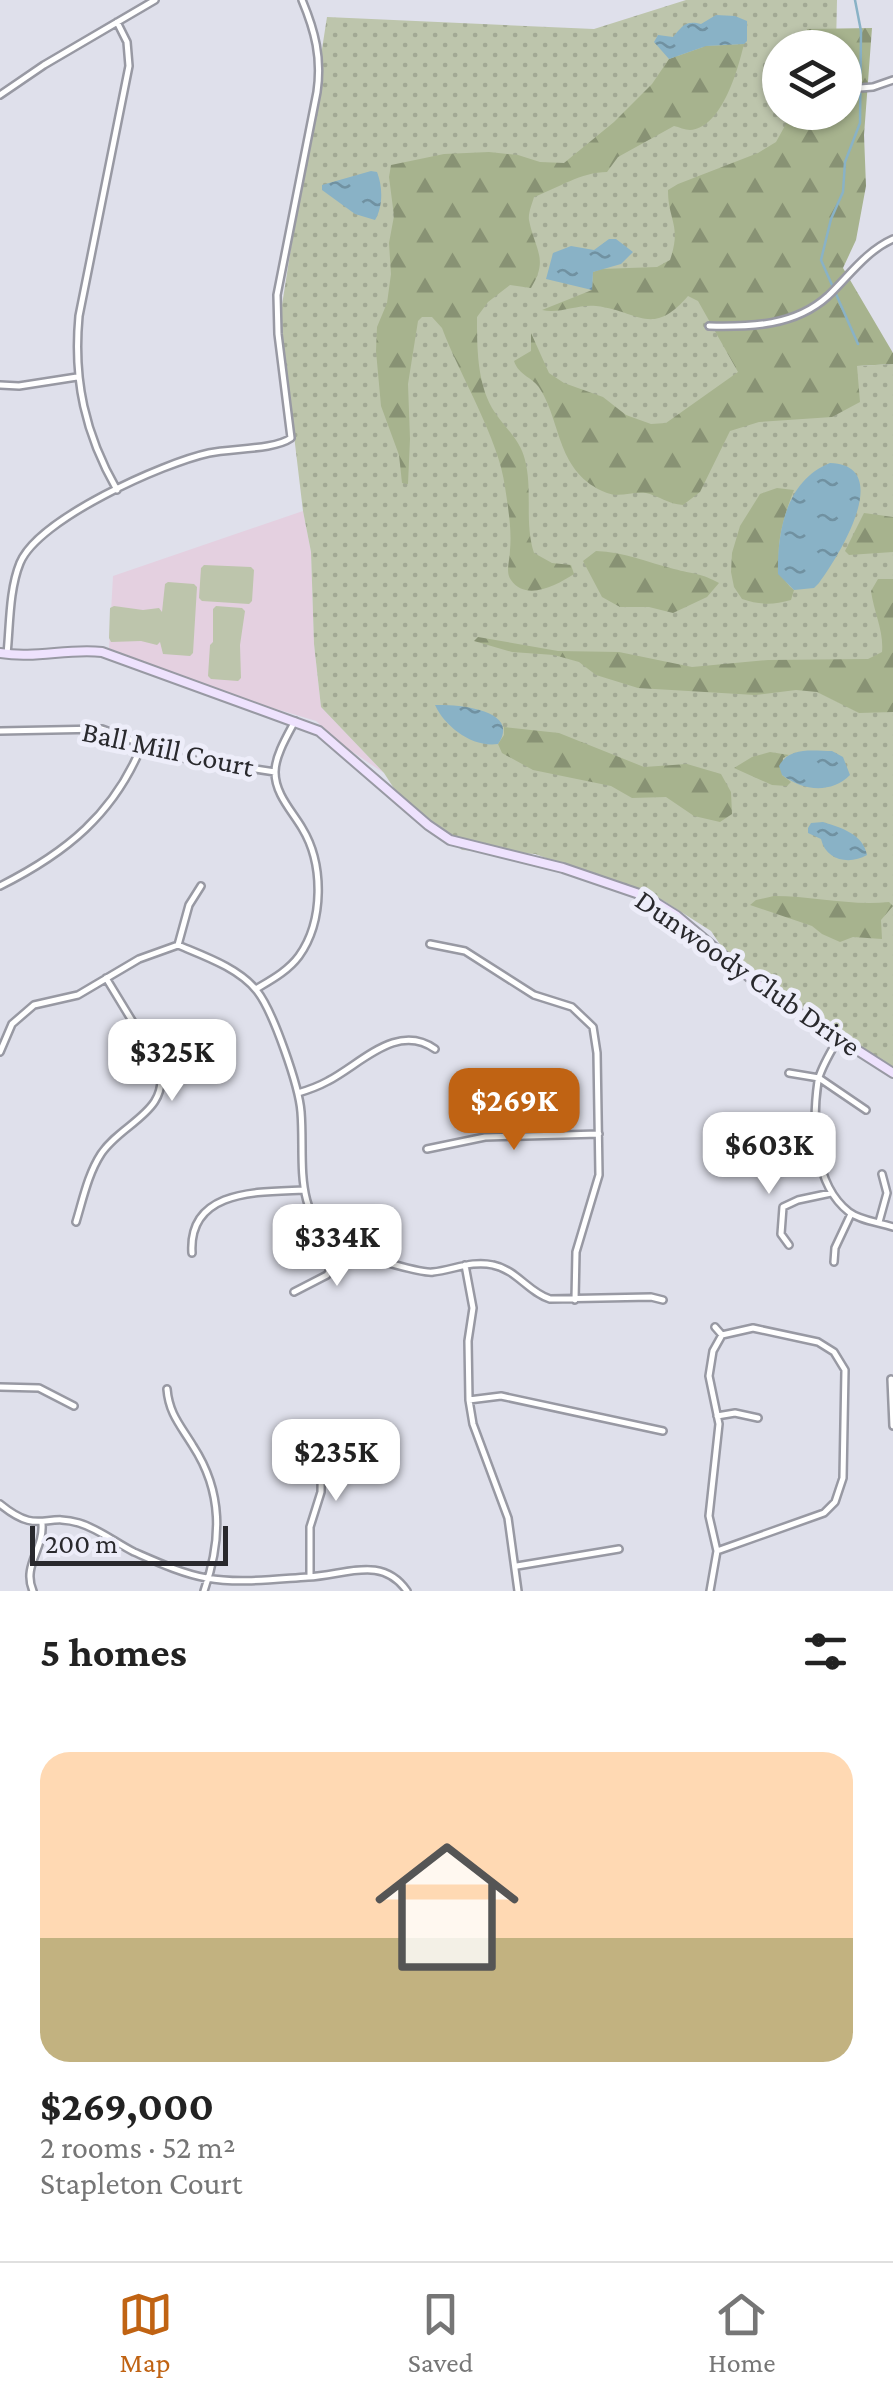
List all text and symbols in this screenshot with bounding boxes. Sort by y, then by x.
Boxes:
map controls [762,30,862,130]
button: layers [762,30,862,130]
street label: Ball Mill Court [79,714,258,783]
street label: Dunwoody Club Drive [629,883,867,1063]
pin: $325K [102,1019,242,1104]
text: $325K [130,1033,214,1069]
pin: $269K [444,1068,584,1153]
text: $269K [471,1082,557,1118]
pin: $603K [699,1112,839,1197]
text: $603K [725,1126,813,1162]
pin: $334K [267,1204,407,1289]
text: $334K [295,1218,379,1254]
pin: $235K [266,1419,406,1504]
text: $235K [294,1433,378,1469]
scale bar [30,1521,228,1566]
text: 200 m [45,1528,118,1559]
icon: filters [798,1624,853,1679]
text: 5 homes [40,1628,187,1675]
icon: home [357,1817,537,1997]
text: $269,000 [40,2082,214,2129]
text: 2 rooms · 52 m² [40,2129,235,2165]
text: Stapleton Court [40,2165,242,2201]
tab: Map [118,2287,173,2378]
tab: Saved [408,2287,473,2378]
tab: Home [708,2287,775,2378]

